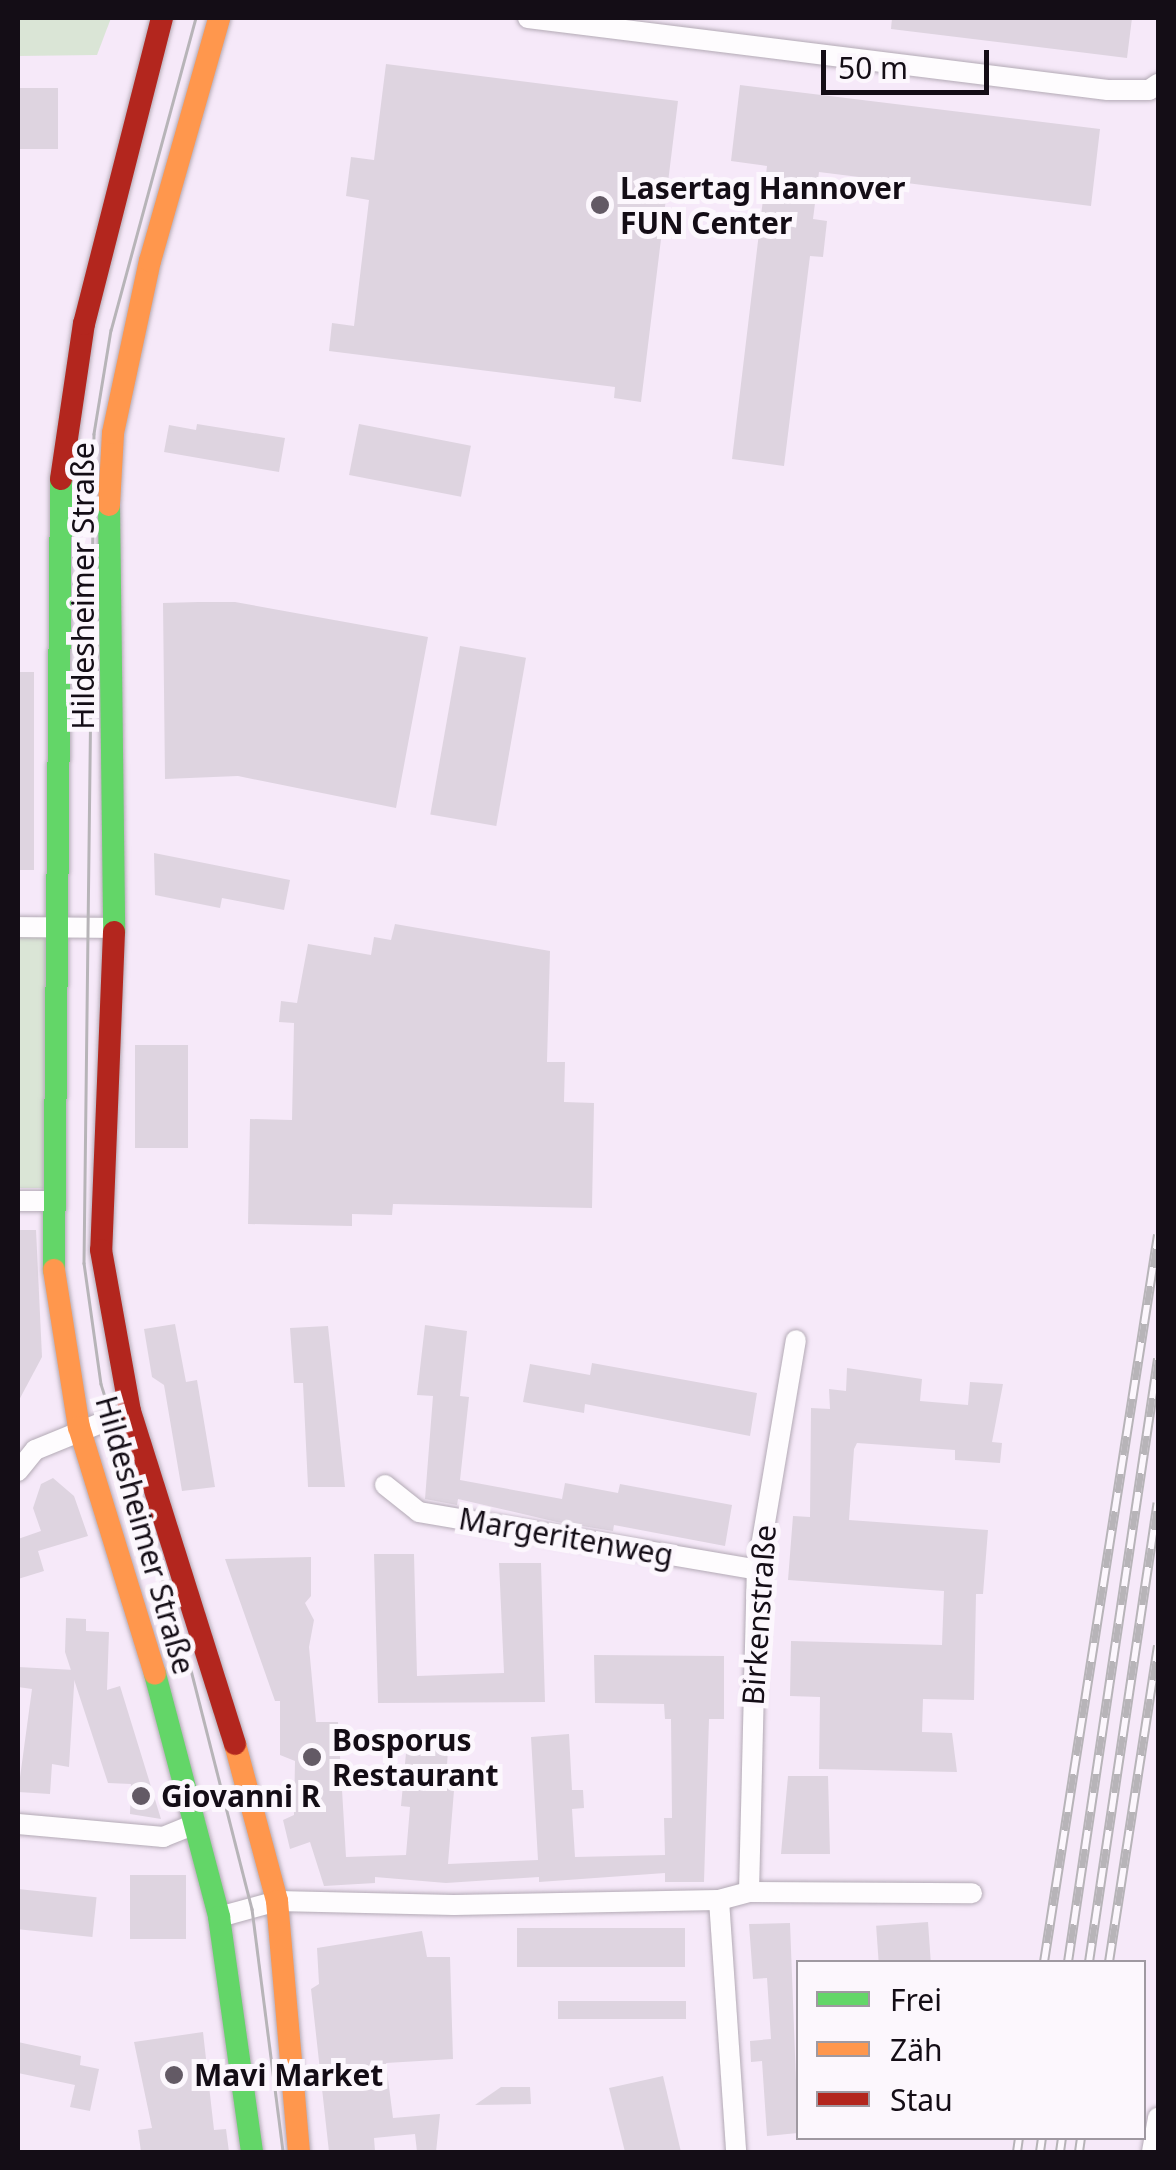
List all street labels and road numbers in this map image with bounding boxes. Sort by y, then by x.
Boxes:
street label: Hildesheimer Straße [65,442,101,730]
street label: Hildesheimer Straße [88,1392,202,1678]
street label: Margeritenweg [456,1500,676,1574]
street label: Birkenstraße [735,1524,783,1706]

